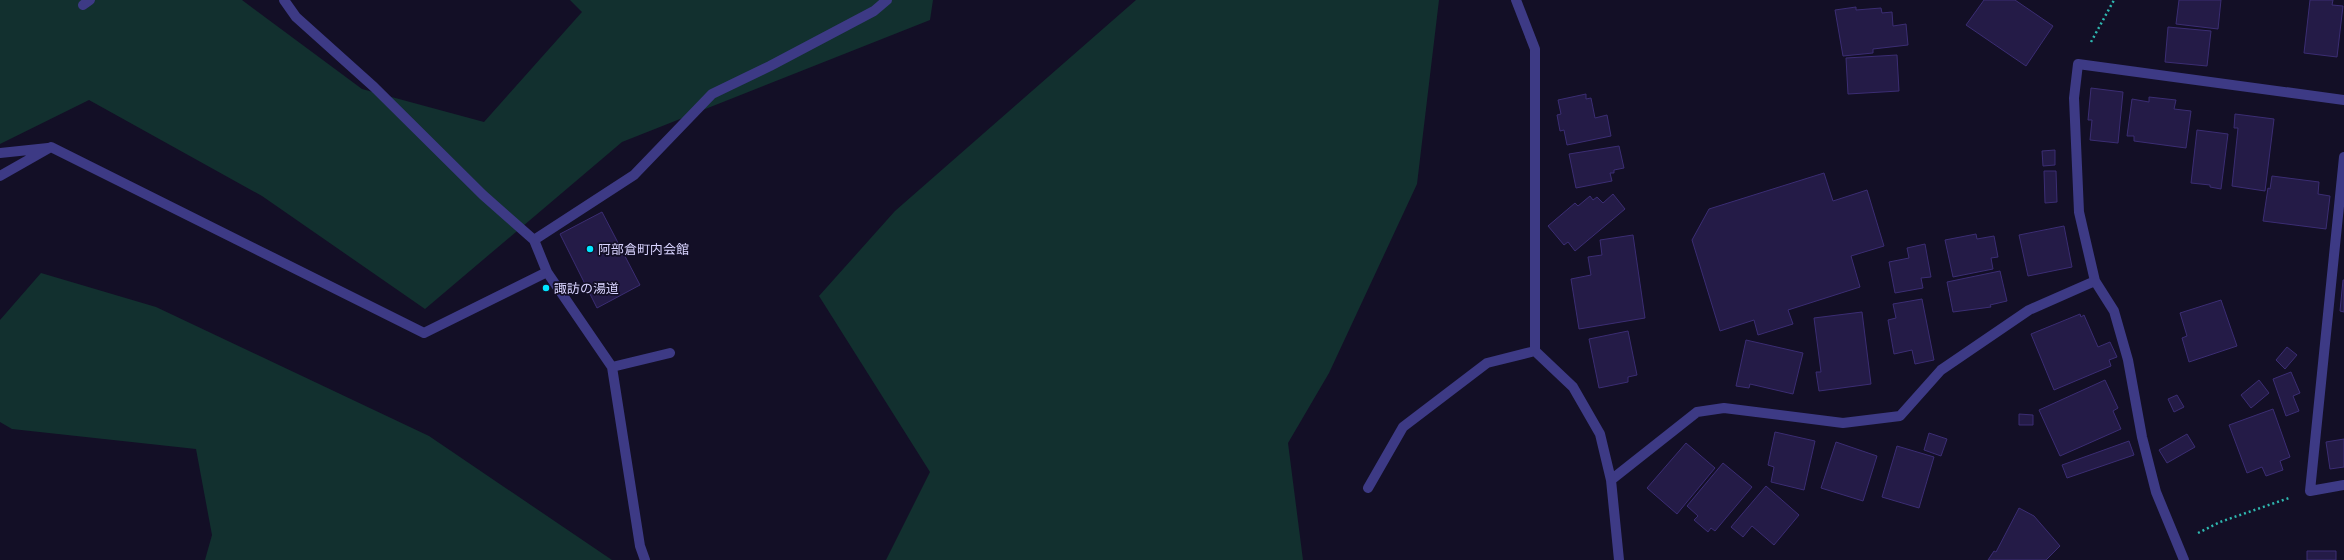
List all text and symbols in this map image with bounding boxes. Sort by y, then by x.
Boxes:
place label: 阿部倉町内会館 [598,241,689,258]
marker: 阿部倉町内会館 [585,244,595,254]
place label: 諏訪の湯道 [554,280,619,297]
marker: 諏訪の湯道 [541,283,551,293]

